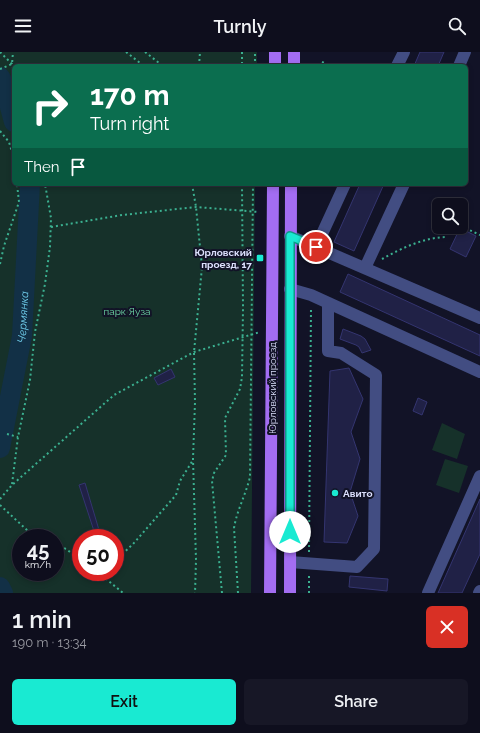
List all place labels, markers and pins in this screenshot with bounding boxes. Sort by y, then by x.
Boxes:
pin [299,230,333,264]
place label: Юрловский проезд, 17 [194,247,252,270]
marker: Юрловский проезд, 17 [255,253,265,263]
marker: Авито [330,488,340,498]
place label: Авито [343,488,373,499]

